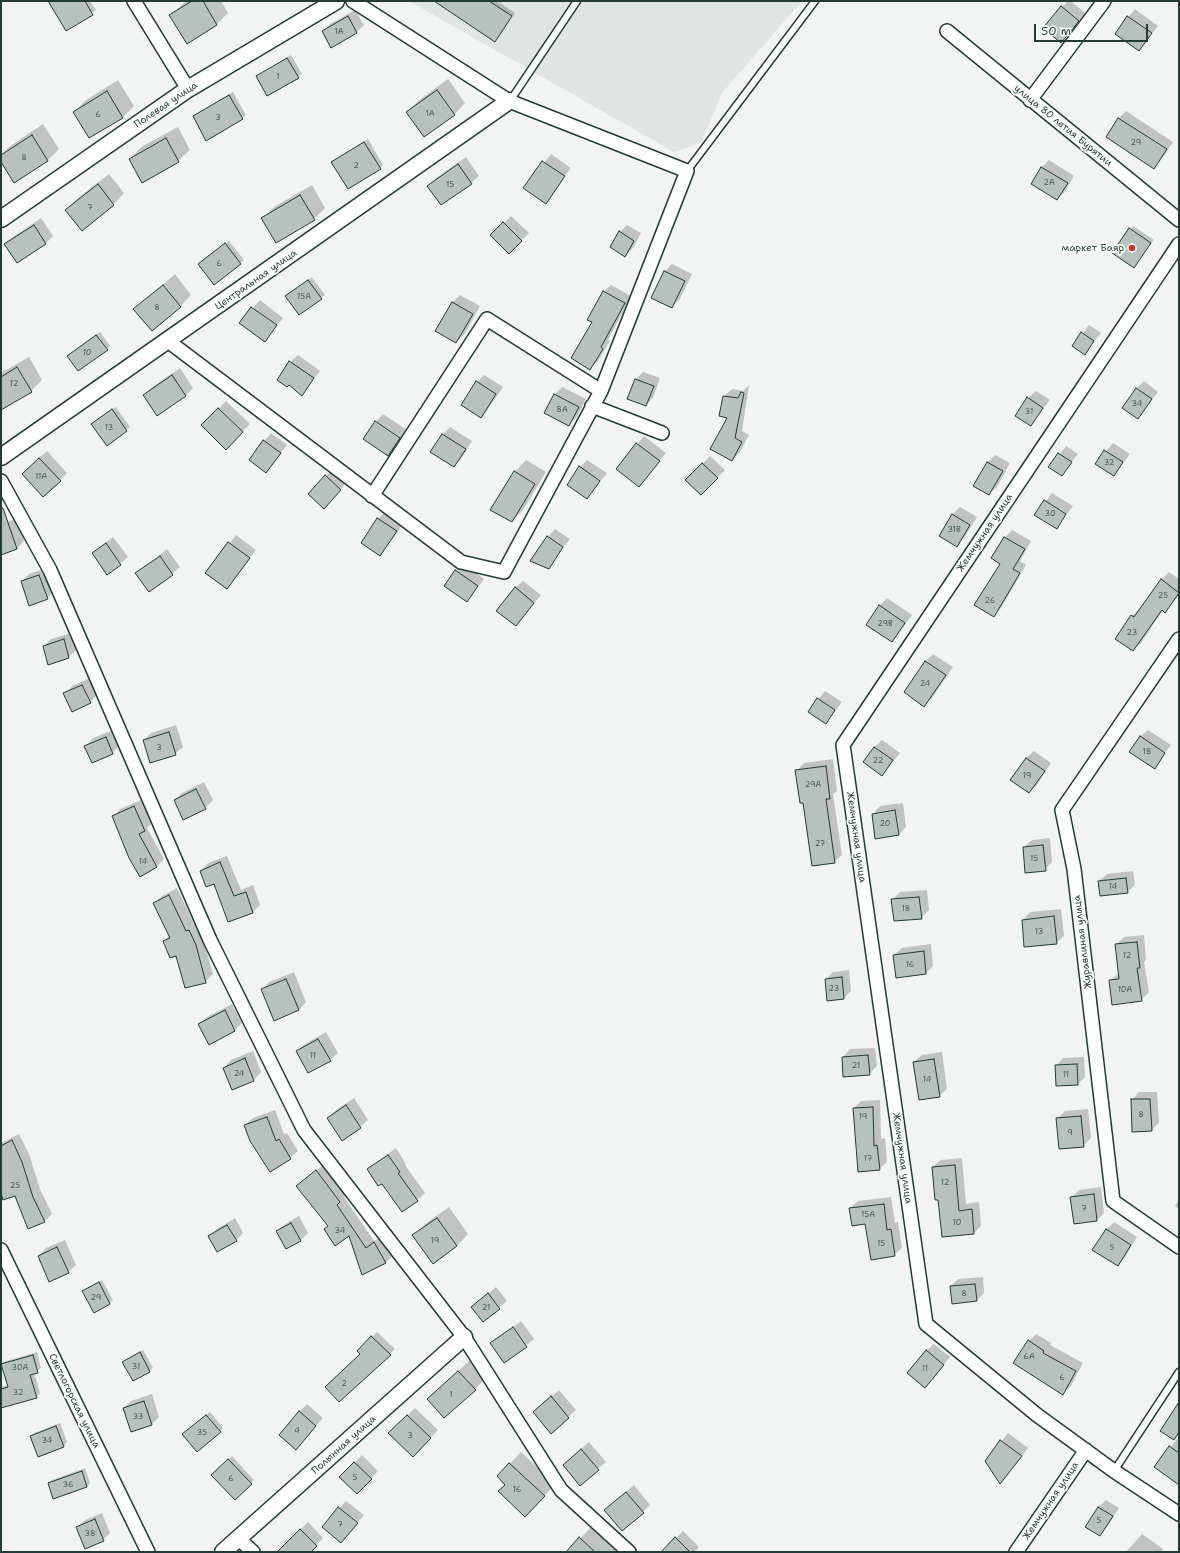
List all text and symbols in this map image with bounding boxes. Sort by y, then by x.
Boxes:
scale bar [1036,16,1150,42]
text: 50 m [1041,23,1071,39]
house number: 1А [334,27,344,37]
house number: 1 [276,72,280,82]
street label: Полевая улица [132,79,200,131]
street label: улица 80 летия Бурятии [1011,83,1115,169]
house number: 1А [425,109,435,119]
house number: 6 [95,110,101,120]
house number: 3 [215,113,221,123]
house number: 29 [1131,138,1141,148]
house number: 8 [21,153,27,163]
house number: 2 [353,161,359,171]
house number: 2А [1043,178,1055,188]
house number: 15 [446,180,454,190]
house number: 7 [87,203,93,213]
place label: маркет Баяр [1062,242,1124,254]
marker: маркет Баяр [1127,243,1137,253]
street label: Центральная улица [213,247,299,313]
house number: 6 [216,259,222,269]
house number: 15А [297,292,311,302]
house number: 8 [154,303,160,313]
house number: 10 [83,348,91,358]
house number: 12 [10,379,18,389]
house number: 34 [1132,399,1142,409]
house number: 8А [556,405,568,415]
house number: 31 [1025,407,1033,417]
house number: 13 [105,423,113,433]
house number: 32 [1104,458,1114,468]
house number: 11А [35,472,47,482]
street label: Жемчужная улица [954,492,1016,574]
house number: 30 [1044,509,1056,519]
house number: 31В [947,525,961,535]
house number: 25 [1158,591,1168,601]
house number: 26 [985,596,995,606]
house number: 29В [877,619,893,629]
house number: 23 [1127,628,1137,638]
house number: 24 [920,679,930,689]
house number: 3 [156,743,162,753]
house number: 18 [1143,747,1151,757]
house number: 22 [873,756,883,766]
house number: 19 [1023,771,1031,781]
house number: 29А [805,780,821,790]
street label: Жемчужная улица [844,791,868,883]
house number: 20 [880,819,890,829]
house number: 27 [815,839,825,849]
house number: 15 [1030,854,1038,864]
house number: 14 [139,857,147,867]
house number: 14 [1109,882,1117,892]
street label: Журавлиная улица [1071,894,1095,990]
house number: 18 [902,904,910,914]
house number: 13 [1035,927,1043,937]
house number: 12 [1123,951,1131,961]
house number: 16 [906,960,914,970]
house number: 23 [829,984,839,994]
house number: 10А [1118,985,1132,995]
house number: 11 [310,1051,316,1061]
house number: 21 [852,1061,860,1071]
house number: 24 [234,1069,244,1079]
house number: 11 [1063,1070,1069,1080]
house number: 14 [923,1075,931,1085]
house number: 8 [1138,1110,1144,1120]
house number: 19 [859,1112,867,1122]
street label: Жемчужная улица [890,1112,914,1204]
house number: 9 [1067,1128,1073,1138]
house number: 17 [864,1154,872,1164]
house number: 12 [941,1178,949,1188]
house number: 25 [10,1181,20,1191]
house number: 7 [1081,1204,1087,1214]
house number: 15А [861,1210,875,1220]
house number: 10 [953,1218,961,1228]
house number: 34 [335,1226,345,1236]
house number: 19 [431,1236,439,1246]
house number: 15 [877,1239,885,1249]
house number: 5 [1110,1243,1114,1253]
house number: 8 [961,1289,967,1299]
house number: 29 [91,1293,101,1303]
house number: 21 [482,1303,490,1313]
street label: Светлогорская улица [46,1352,102,1450]
house number: 6А [1023,1352,1035,1362]
house number: 31 [132,1362,140,1372]
house number: 30А [12,1363,28,1373]
house number: 11 [922,1364,928,1374]
house number: 6 [1059,1373,1065,1383]
house number: 2 [341,1379,347,1389]
house number: 32 [13,1388,23,1398]
house number: 1 [449,1390,453,1400]
house number: 33 [133,1412,143,1422]
street label: Полынная улица [309,1413,379,1477]
house number: 4 [294,1426,300,1436]
house number: 35 [197,1428,207,1438]
house number: 3 [407,1431,413,1441]
house number: 34 [42,1436,52,1446]
street label: Жемчужная улица [1020,1460,1082,1542]
house number: 5 [353,1473,357,1483]
house number: 6 [228,1474,234,1484]
house number: 36 [63,1480,73,1490]
house number: 16 [513,1485,521,1495]
house number: 5 [1097,1516,1101,1526]
house number: 7 [337,1520,343,1530]
house number: 38 [85,1529,95,1539]

